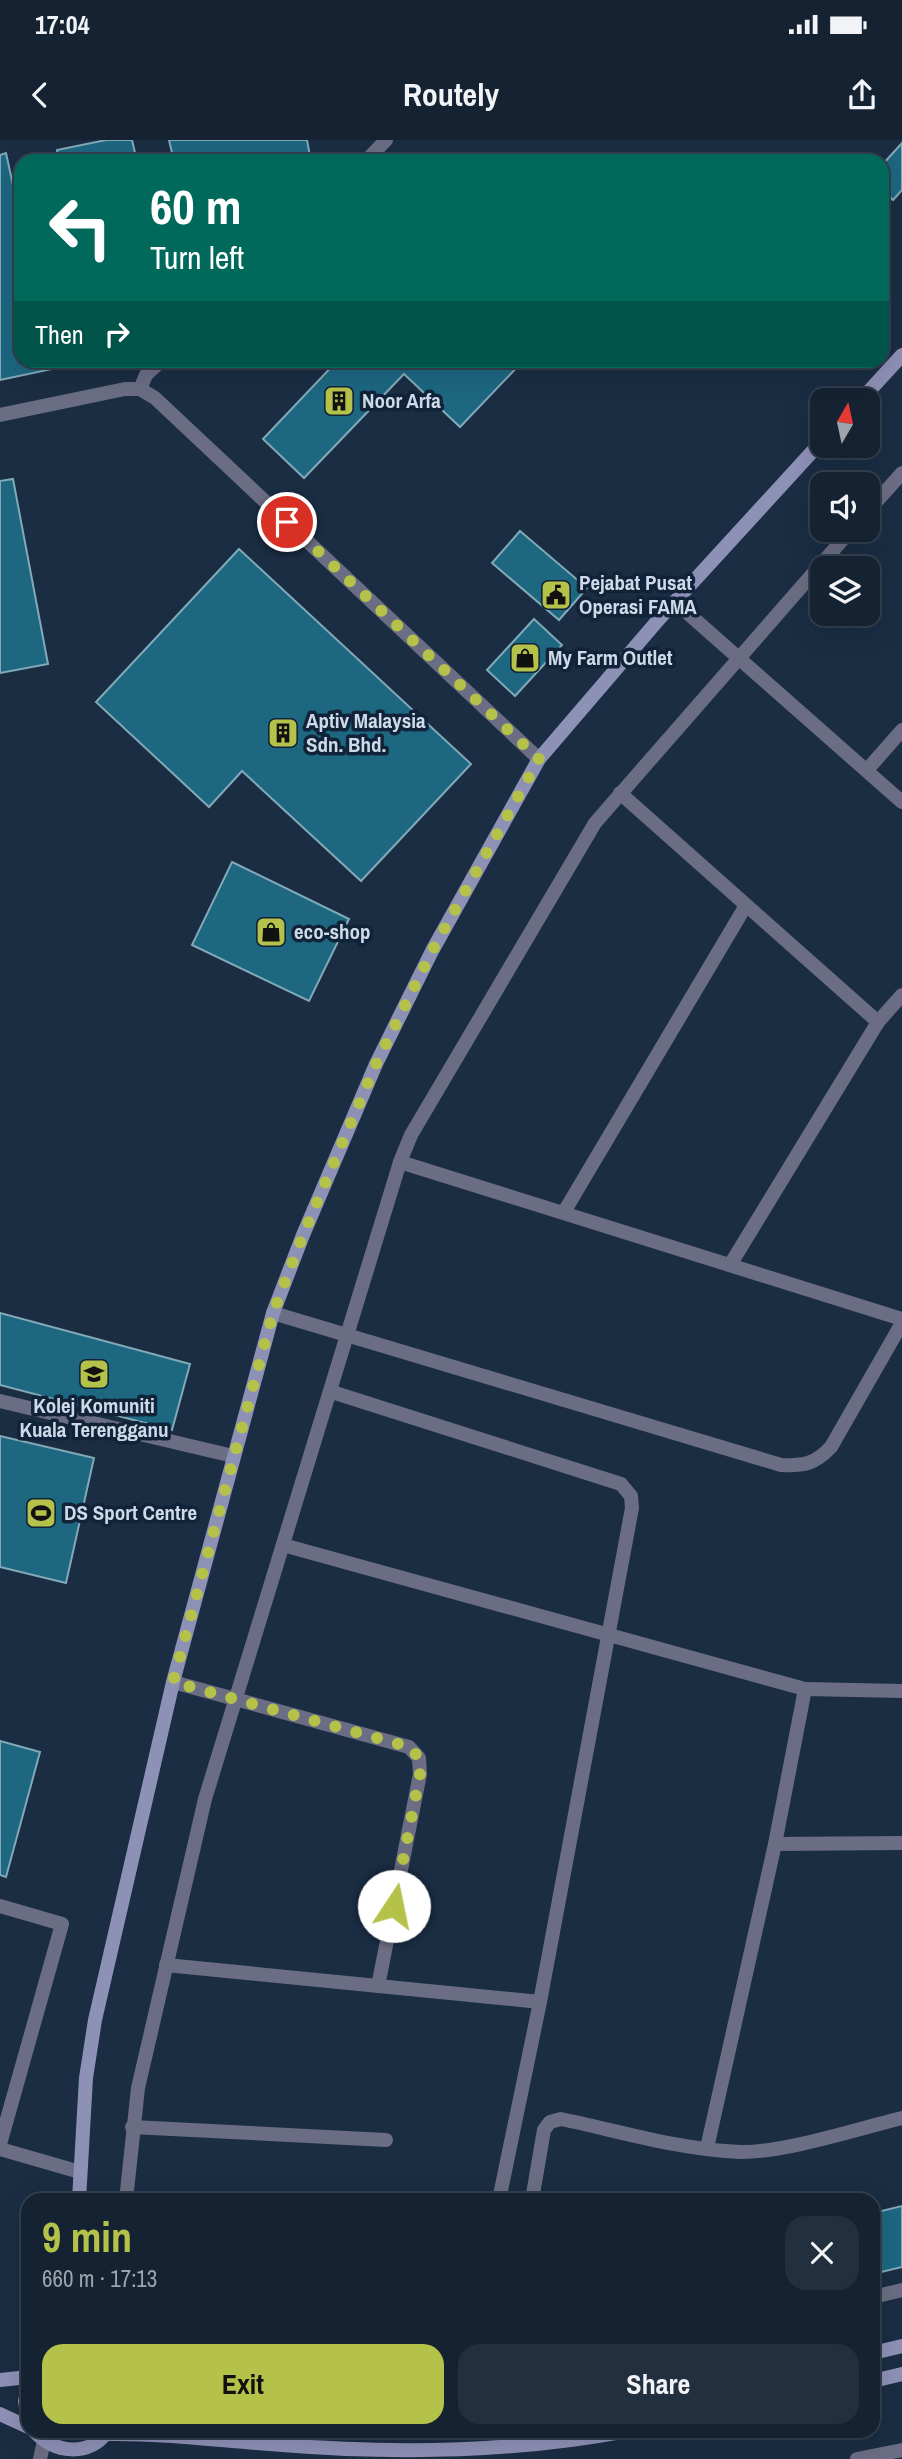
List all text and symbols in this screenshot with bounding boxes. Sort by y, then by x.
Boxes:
text: 17:04 [35,7,90,42]
text: Routely [403,73,499,116]
icon: back [21,76,59,114]
icon: share [843,76,881,114]
text: 60 m [150,173,242,239]
icon: left [35,182,126,273]
text: Turn left [150,236,244,279]
icon: right [98,315,136,353]
text: Then [35,317,84,352]
building icon: Noor Arfa [322,384,356,418]
place label: Noor Arfa [362,386,441,415]
north arrow [810,388,880,458]
map controls [810,388,880,626]
button: sound [810,472,880,542]
pin [257,492,317,552]
icon: arrive [268,503,306,541]
button: layers [810,556,880,626]
place label: Pejabat Pusat Operasi FAMA [579,568,697,621]
public building icon: Pejabat Pusat Operasi FAMA [539,578,573,612]
shop icon: My Farm Outlet [508,641,542,675]
place label: My Farm Outlet [548,643,673,672]
place label: Aptiv Malaysia Sdn. Bhd. [306,706,426,759]
building icon: Aptiv Malaysia Sdn. Bhd. [266,716,300,750]
shop icon: eco-shop [254,915,288,949]
place label: eco-shop [294,917,371,946]
school or university icon: Kolej Komuniti Kuala Terengganu [77,1357,111,1391]
place label: Kolej Komuniti Kuala Terengganu [20,1391,168,1444]
sports icon: DS Sport Centre [24,1496,58,1530]
place label: DS Sport Centre [64,1498,197,1527]
position arrow [357,1869,431,1943]
text: 9 min [42,2209,132,2265]
button: close [785,2216,859,2290]
text: 660 m · 17:13 [42,2263,157,2294]
button: Exit [42,2344,444,2424]
button: Share [458,2344,859,2424]

